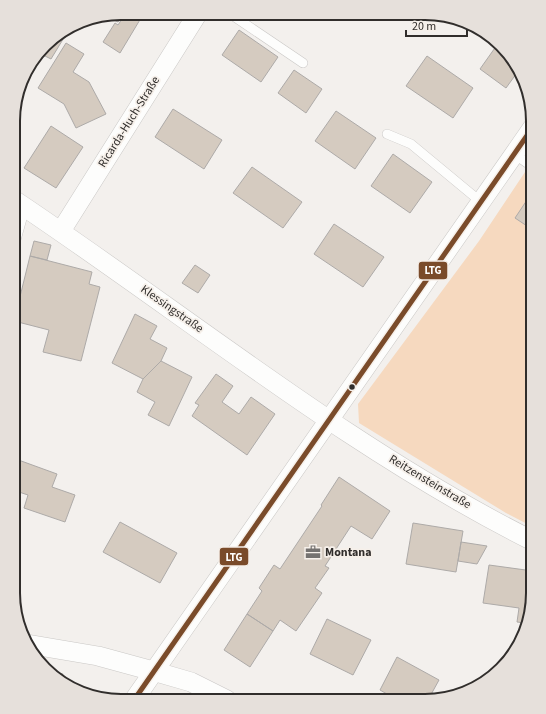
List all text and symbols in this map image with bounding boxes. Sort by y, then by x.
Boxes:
scale bar [406,12,467,38]
text: 20 m [412,18,436,35]
street label: Ricarda-Huch-Straße [94,73,164,171]
line badge: LTG [418,261,448,280]
text: LTG [424,263,442,278]
street label: Klessingstraße [137,281,207,337]
unlabelled marker [347,382,357,392]
street label: Reitzensteinstraße [386,451,474,513]
office icon: Montana [304,543,322,561]
place label: Montana [325,544,372,561]
line badge: LTG [219,547,249,566]
text: LTG [225,550,243,565]

